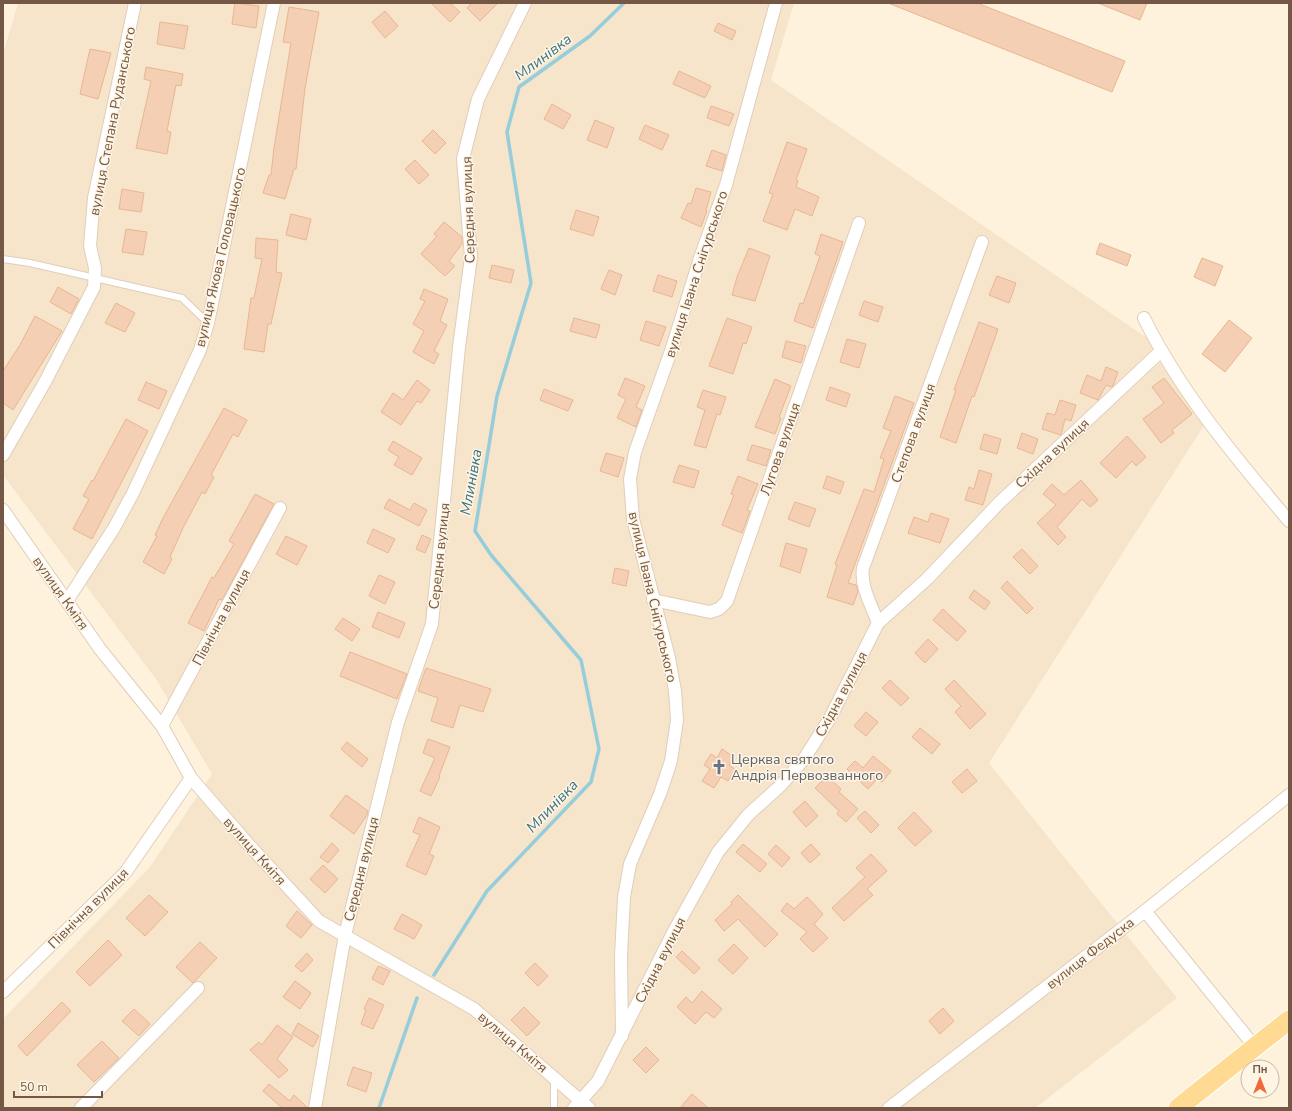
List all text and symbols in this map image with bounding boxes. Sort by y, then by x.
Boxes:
street label: вулиця Степана Руданського [85,25,140,217]
water label: Млинівка [510,29,576,85]
street label: Середня вулиця [457,156,480,264]
street label: вулиця Якова Головацького [191,165,250,349]
street label: вулиця Івана Снігурського [660,188,733,360]
street label: Степова вулиця [887,381,940,486]
street label: Лугова вулиця [756,400,805,498]
street label: Східна вулиця [1011,414,1093,493]
water label: Млинівка [455,447,487,517]
street label: Середня вулиця [424,502,455,610]
street label: вулиця Івана Снігурського [624,510,681,684]
street label: вулиця Кмітя [28,553,93,634]
street label: Північна вулиця [188,566,255,669]
street label: Східна вулиця [811,648,872,740]
place label: Церква святого Андрія Первозванного [731,750,883,785]
church icon: Церква святого Андрія Первозванного [710,758,728,776]
water label: Млинівка [522,775,582,837]
street label: вулиця Кмітя [219,813,290,890]
street label: Середня вулиця [339,815,384,923]
street label: Північна вулиця [44,864,133,953]
street label: вулиця Федуска [1042,913,1138,994]
street label: Східна вулиця [631,914,690,1007]
street label: вулиця Кмітя [474,1008,552,1077]
north arrow [1240,1059,1280,1099]
text: Пн [1252,1062,1268,1077]
scale bar [14,1073,102,1099]
text: 50 m [20,1079,48,1095]

